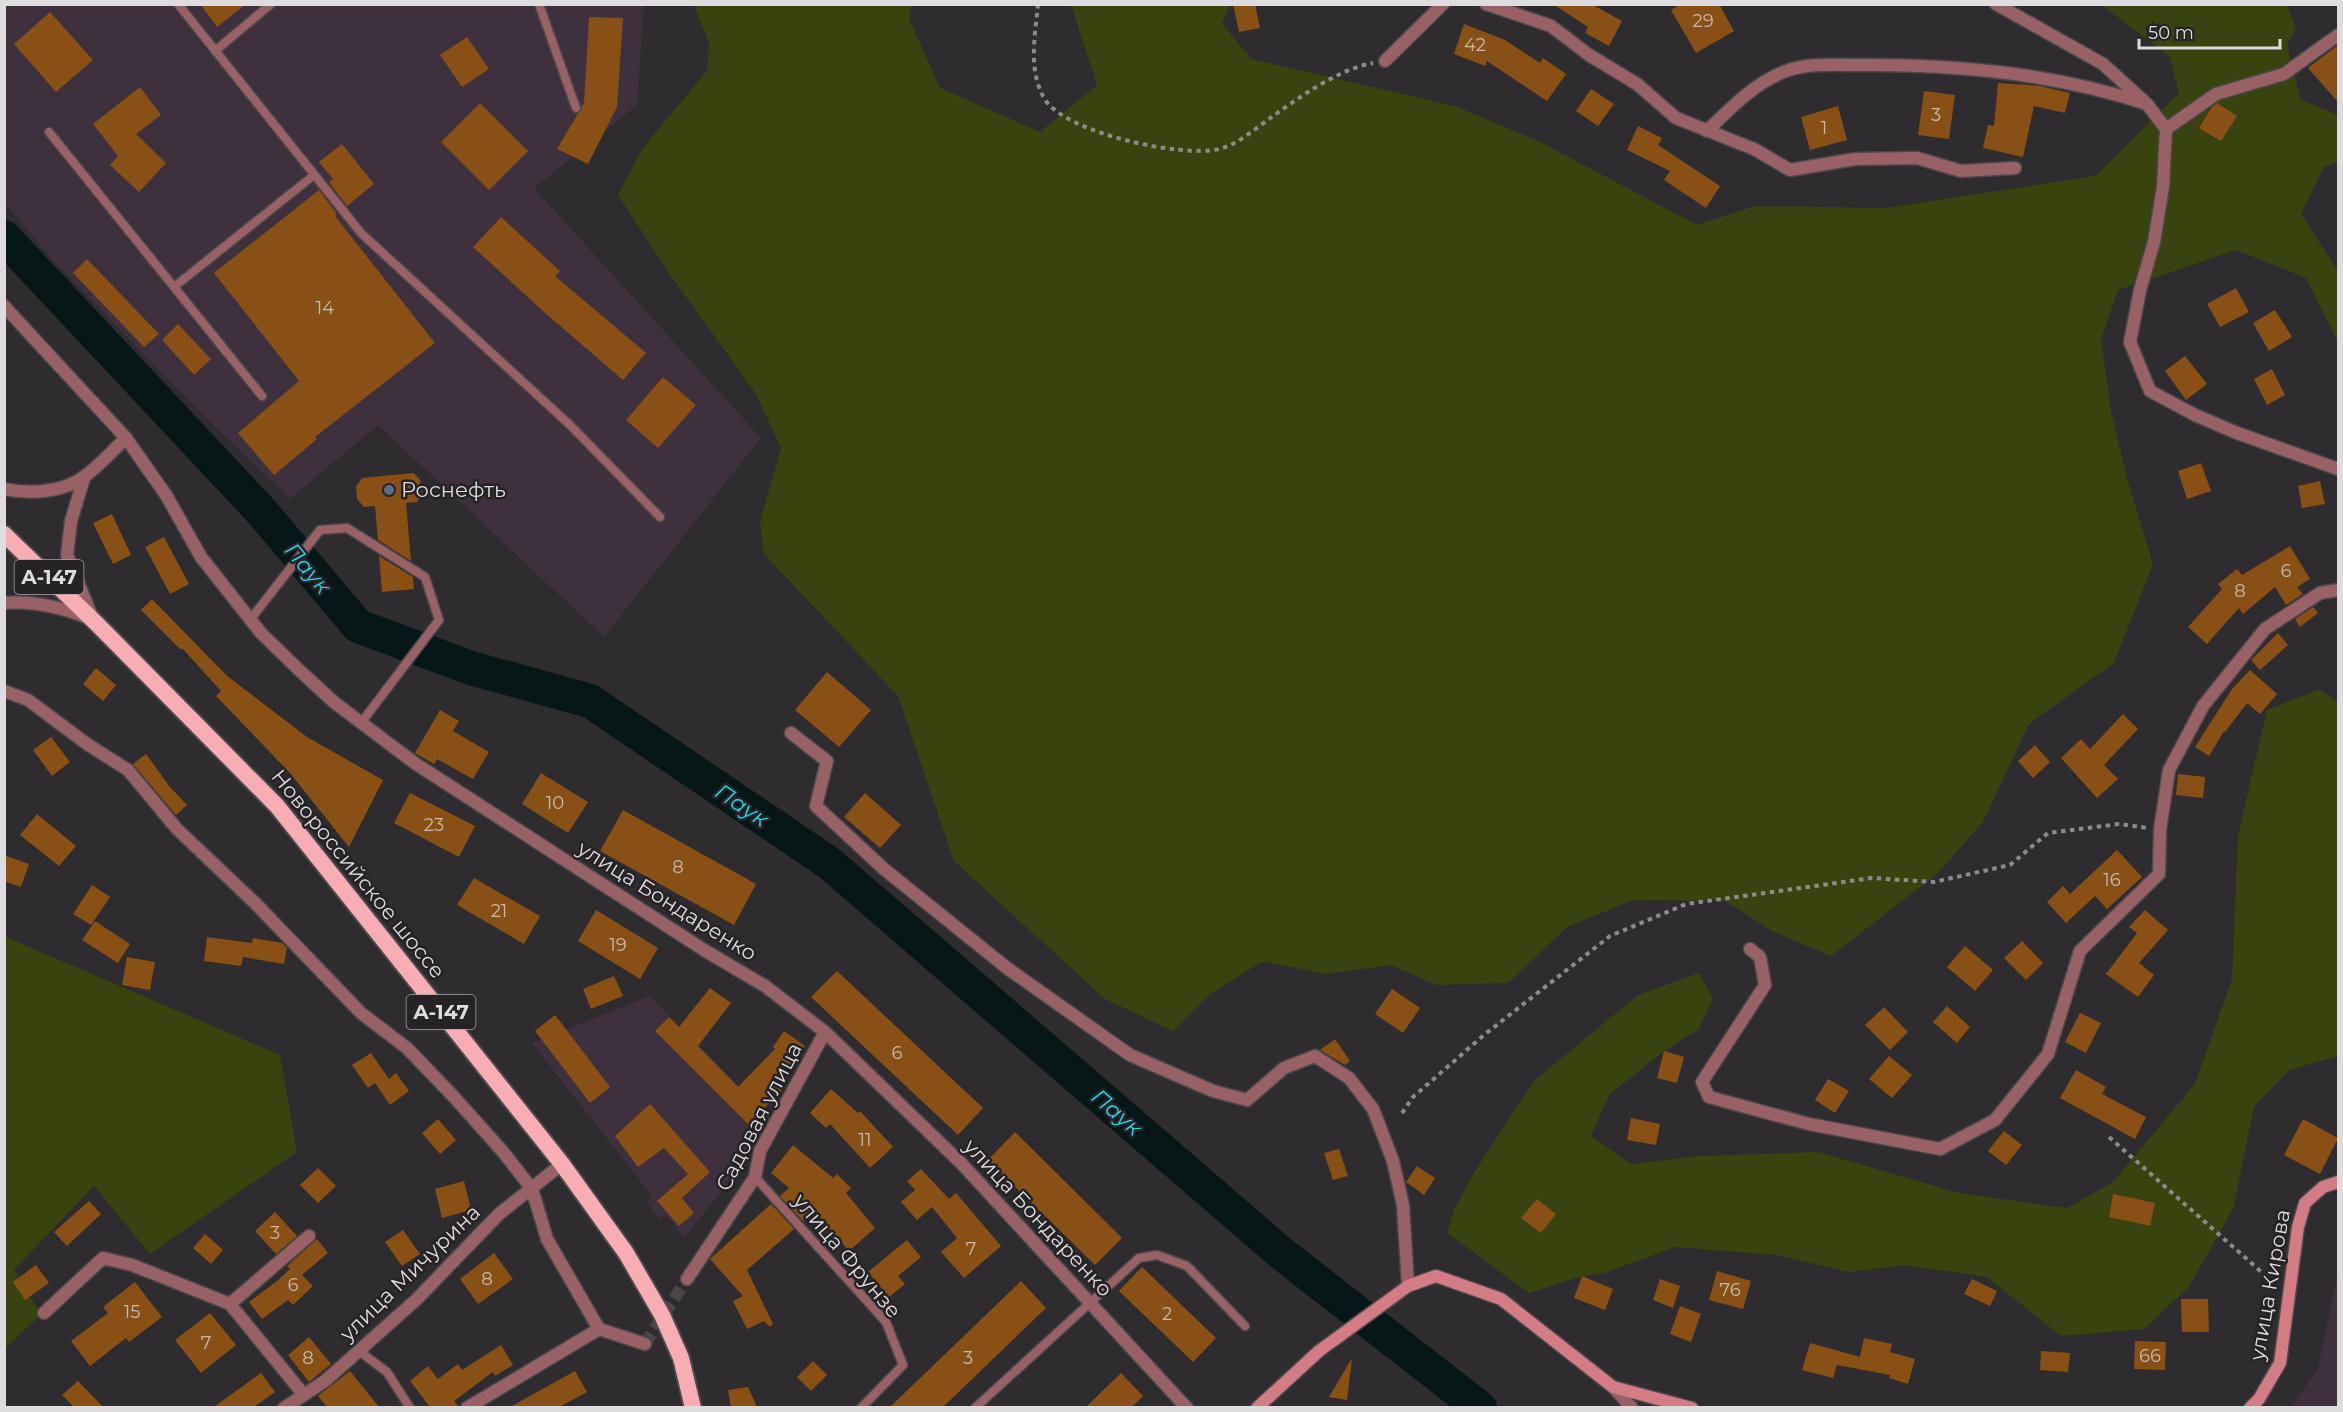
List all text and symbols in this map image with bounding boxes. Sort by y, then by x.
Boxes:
house number: 29 [1692,10,1714,32]
scale bar [2139,12,2280,50]
text: 50 m [2148,22,2194,44]
house number: 42 [1464,34,1486,56]
house number: 3 [1931,104,1941,126]
house number: 1 [1821,117,1827,139]
house number: 14 [316,297,334,319]
place label: Роснефть [401,477,506,502]
marker: Роснефть [382,483,396,497]
water label: Паук [279,537,338,600]
road number: А-147 [14,560,84,594]
house number: 6 [2281,560,2292,582]
house number: 8 [2234,580,2246,602]
street label: Новороссийское шоссе [266,764,450,983]
water label: Паук [710,778,774,834]
house number: 10 [546,792,564,814]
house number: 23 [424,814,444,836]
street label: улица Бондаренко [572,835,761,966]
house number: 8 [672,856,684,878]
house number: 16 [2103,869,2121,891]
house number: 21 [491,900,507,922]
house number: 19 [609,934,627,956]
road number: А-147 [406,995,476,1029]
street label: Садовая улица [710,1039,807,1195]
house number: 6 [892,1042,903,1064]
water label: Паук [1086,1083,1148,1143]
house number: 11 [859,1129,872,1151]
street label: улица Бондаренко [958,1133,1118,1302]
street label: улица Фрунзе [788,1188,907,1323]
street label: улица Мичурина [334,1199,485,1347]
street label: улица Кирова [2244,1207,2295,1363]
house number: 3 [270,1222,280,1244]
house number: 7 [966,1238,976,1260]
house number: 8 [481,1268,493,1290]
house number: 6 [288,1274,299,1296]
house number: 76 [1719,1279,1741,1301]
house number: 15 [124,1301,140,1323]
house number: 2 [1162,1303,1172,1325]
house number: 7 [201,1332,211,1354]
house number: 66 [2139,1345,2161,1367]
house number: 8 [302,1347,314,1369]
house number: 3 [963,1347,973,1369]

